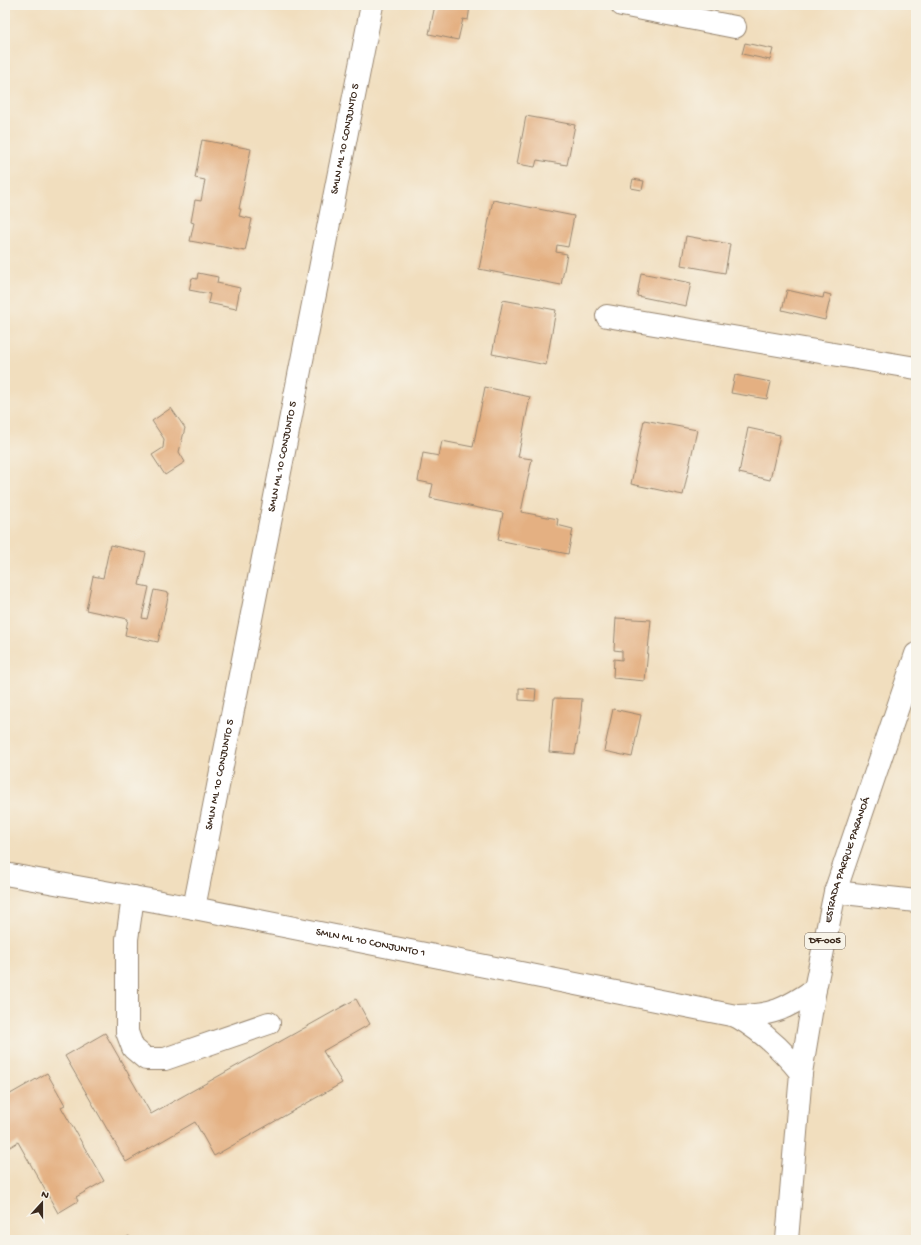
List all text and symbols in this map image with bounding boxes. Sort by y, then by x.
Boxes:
street label: SMLN ML 10 CONJUNTO 5 [329,82,362,195]
street label: SMLN ML 10 CONJUNTO 5 [266,400,300,513]
street label: SMLN ML 10 CONJUNTO 5 [204,718,237,831]
street label: ESTRADA PARQUE PARANOÁ [823,795,873,924]
street label: SMLN ML 10 CONJUNTO 1 [315,926,426,960]
road number: DF-005 [805,933,845,949]
north arrow [22,1183,62,1223]
text: N [39,1189,50,1202]

